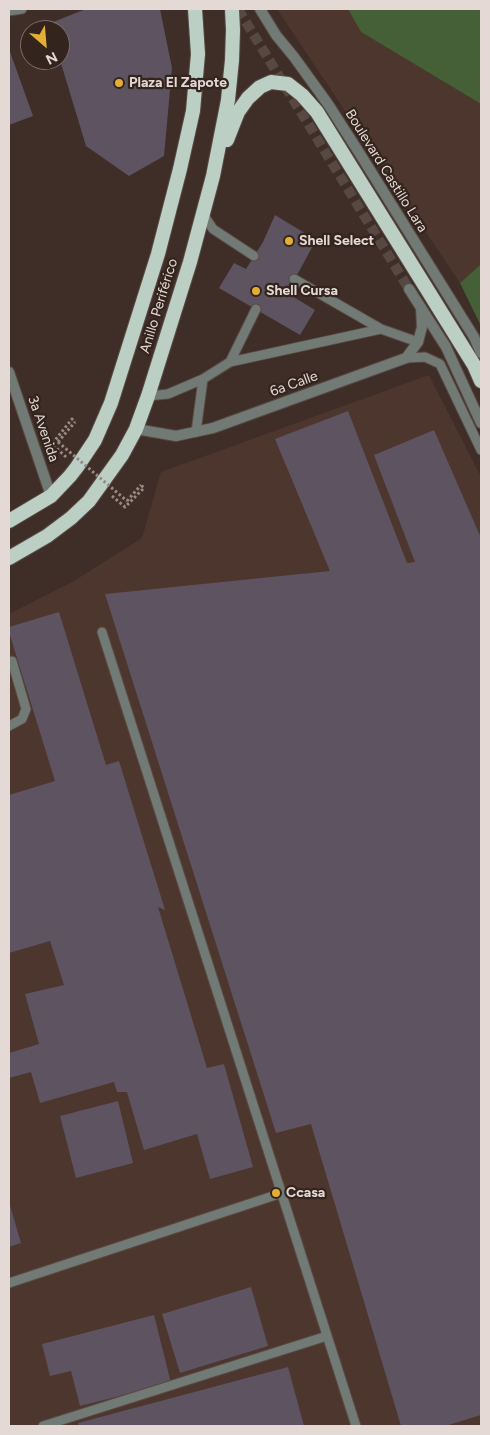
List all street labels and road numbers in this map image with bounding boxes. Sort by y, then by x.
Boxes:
street label: Boulevard Castillo Lara [341,106,431,236]
street label: Anillo Periférico [137,257,181,355]
street label: 6a Calle [268,368,320,400]
street label: 3a Avenida [24,394,62,464]

